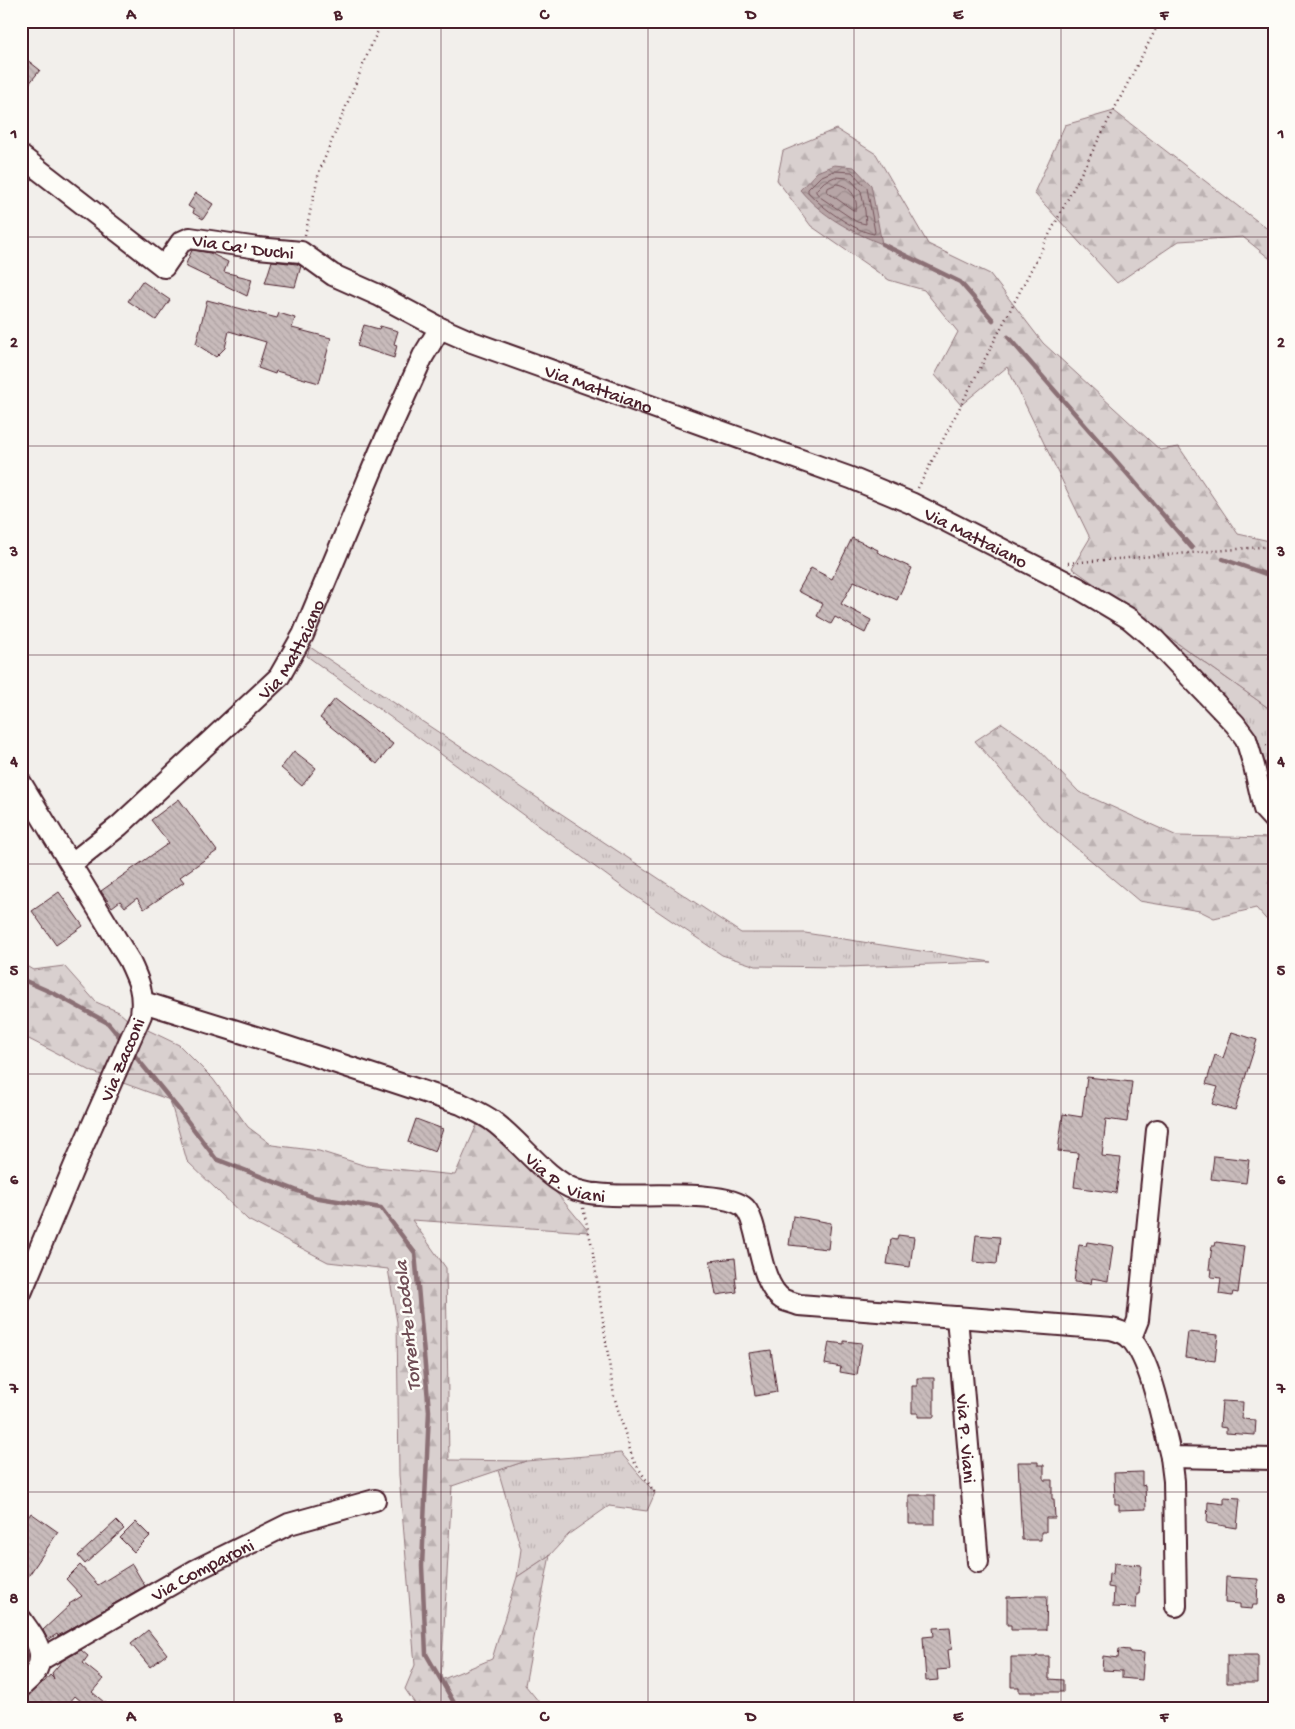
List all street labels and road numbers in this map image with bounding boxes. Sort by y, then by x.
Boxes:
street label: Via Ca' Duchi [190,230,295,266]
street label: Via Mattaiano [540,361,655,421]
street label: Via Mattaiano [918,503,1031,575]
street label: Via Mattaiano [253,596,332,707]
street label: Via Zacconi [96,1015,152,1107]
street label: Via P. Viani [518,1148,606,1210]
street label: Via P. Viani [949,1392,979,1484]
street label: Via Comparoni [147,1535,259,1609]

